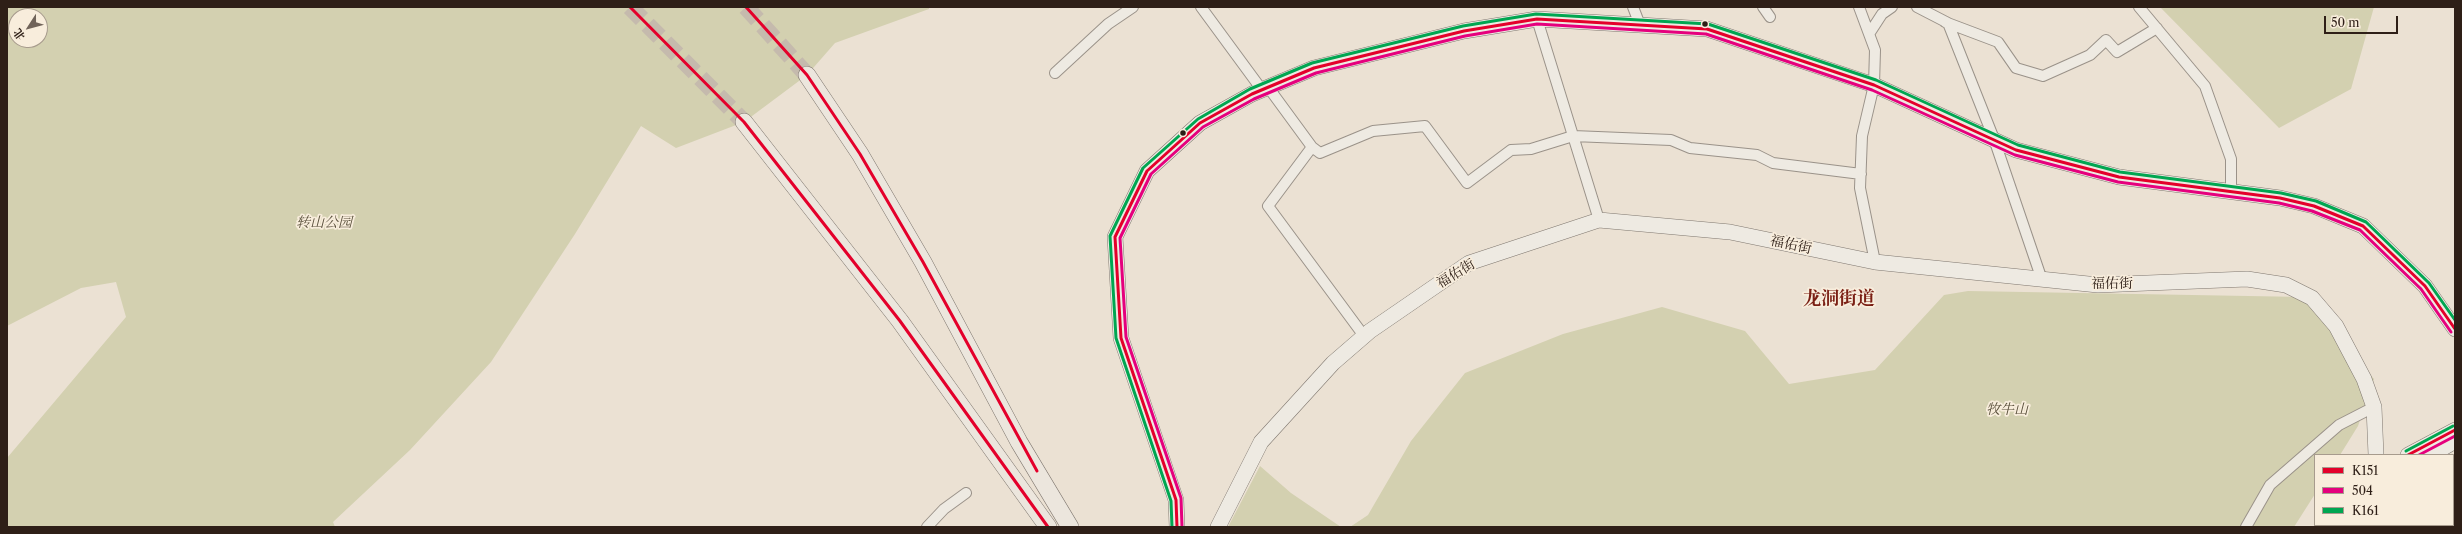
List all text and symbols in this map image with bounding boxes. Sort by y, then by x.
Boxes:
north arrow [8,8,48,48]
scale bar [2326,8,2400,34]
text: 50 m [2331,15,2360,30]
unlabelled marker [1700,19,1710,29]
text: 北 [10,26,28,43]
unlabelled marker [1178,128,1188,138]
park label: 转山公园 [296,215,352,231]
street label: 福佑街 [1769,232,1813,258]
street label: 福佑街 [1434,256,1478,292]
street label: 福佑街 [2091,276,2133,292]
district label: 龙洞街道 [1803,288,1875,310]
park label: 牧牛山 [1986,402,2028,418]
legend [2314,454,2454,526]
text: K151 [2352,463,2378,478]
text: 504 [2352,483,2373,498]
text: K161 [2352,503,2379,518]

